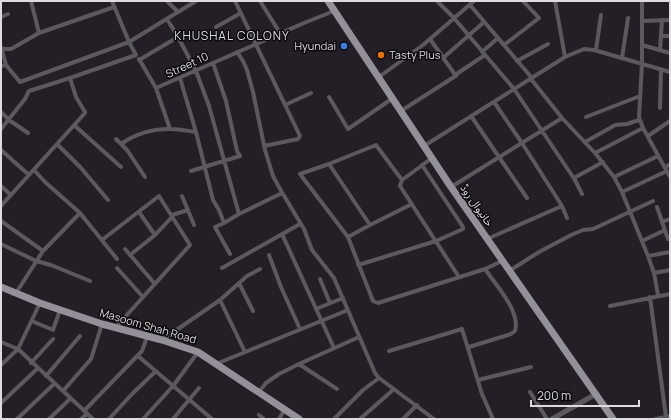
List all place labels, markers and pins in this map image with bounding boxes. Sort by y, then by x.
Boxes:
place label: Hyundai [294,38,336,53]
marker: Hyundai [339,41,349,51]
place label: Tasty Plus [389,47,441,62]
marker: Tasty Plus [376,50,386,60]

